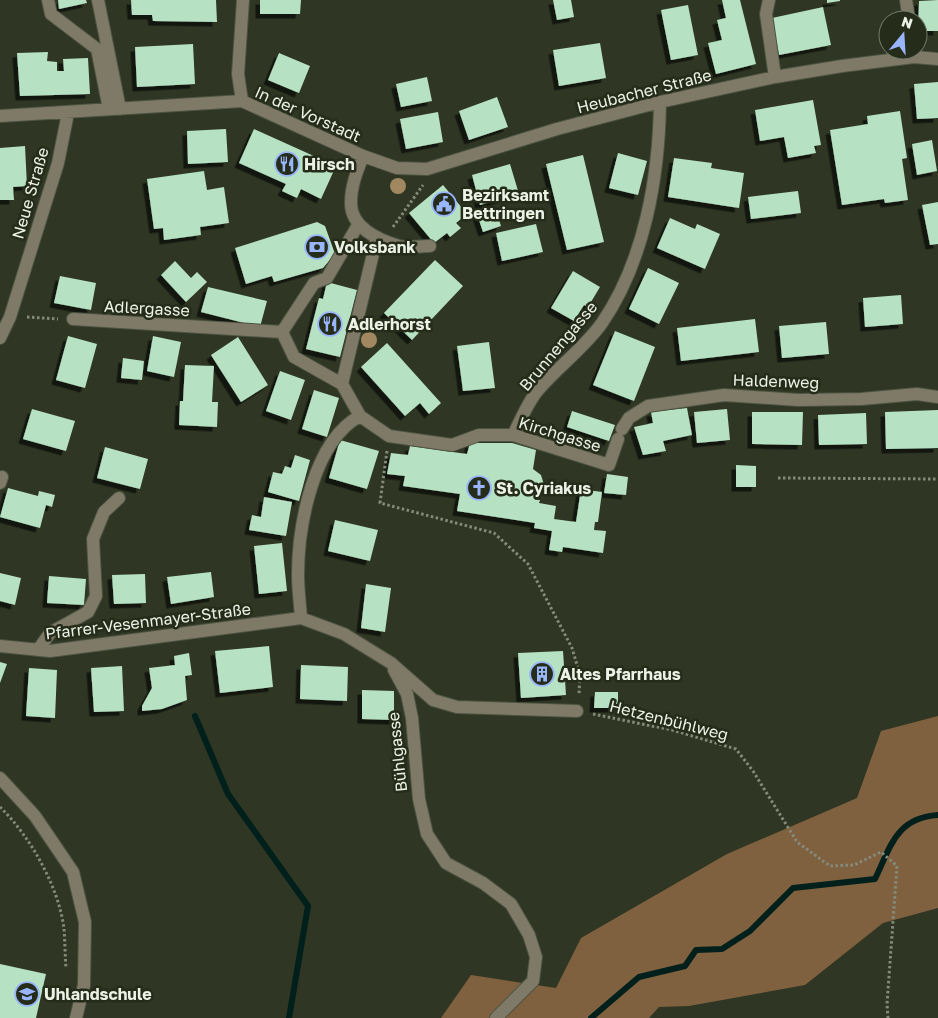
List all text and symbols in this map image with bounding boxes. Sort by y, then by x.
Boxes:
north arrow [878,10,928,60]
text: N [899,12,915,32]
street label: Heubacher Straße [575,65,713,117]
street label: In der Vorstadt [252,82,364,146]
street label: Neue Straße [7,145,53,241]
restaurant icon: Hirsch [274,151,300,177]
place label: Hirsch [304,154,355,174]
place label: Bezirksamt Bettringen [462,185,549,223]
public building icon: Bezirksamt Bettringen [431,191,457,217]
bank icon: Volksbank [304,234,330,260]
place label: Volksbank [334,237,416,257]
street label: Adlergasse [104,296,190,320]
street label: Brunnengasse [515,297,601,395]
restaurant icon: Adlerhorst [317,311,343,337]
place label: Adlerhorst [348,314,431,334]
street label: Haldenweg [732,369,820,393]
street label: Kirchgasse [516,412,604,456]
church icon: St. Cyriakus [466,475,492,501]
place label: St. Cyriakus [496,478,591,498]
street label: Pfarrer-Vesenmayer-Straße [44,598,252,644]
building icon: Altes Pfarrhaus [529,661,555,687]
place label: Altes Pfarrhaus [560,664,681,684]
street label: Hetzenbühlweg [608,696,730,744]
street label: Bühlgasse [383,711,411,793]
school or university icon: Uhlandschule [14,981,40,1007]
place label: Uhlandschule [44,984,152,1004]

